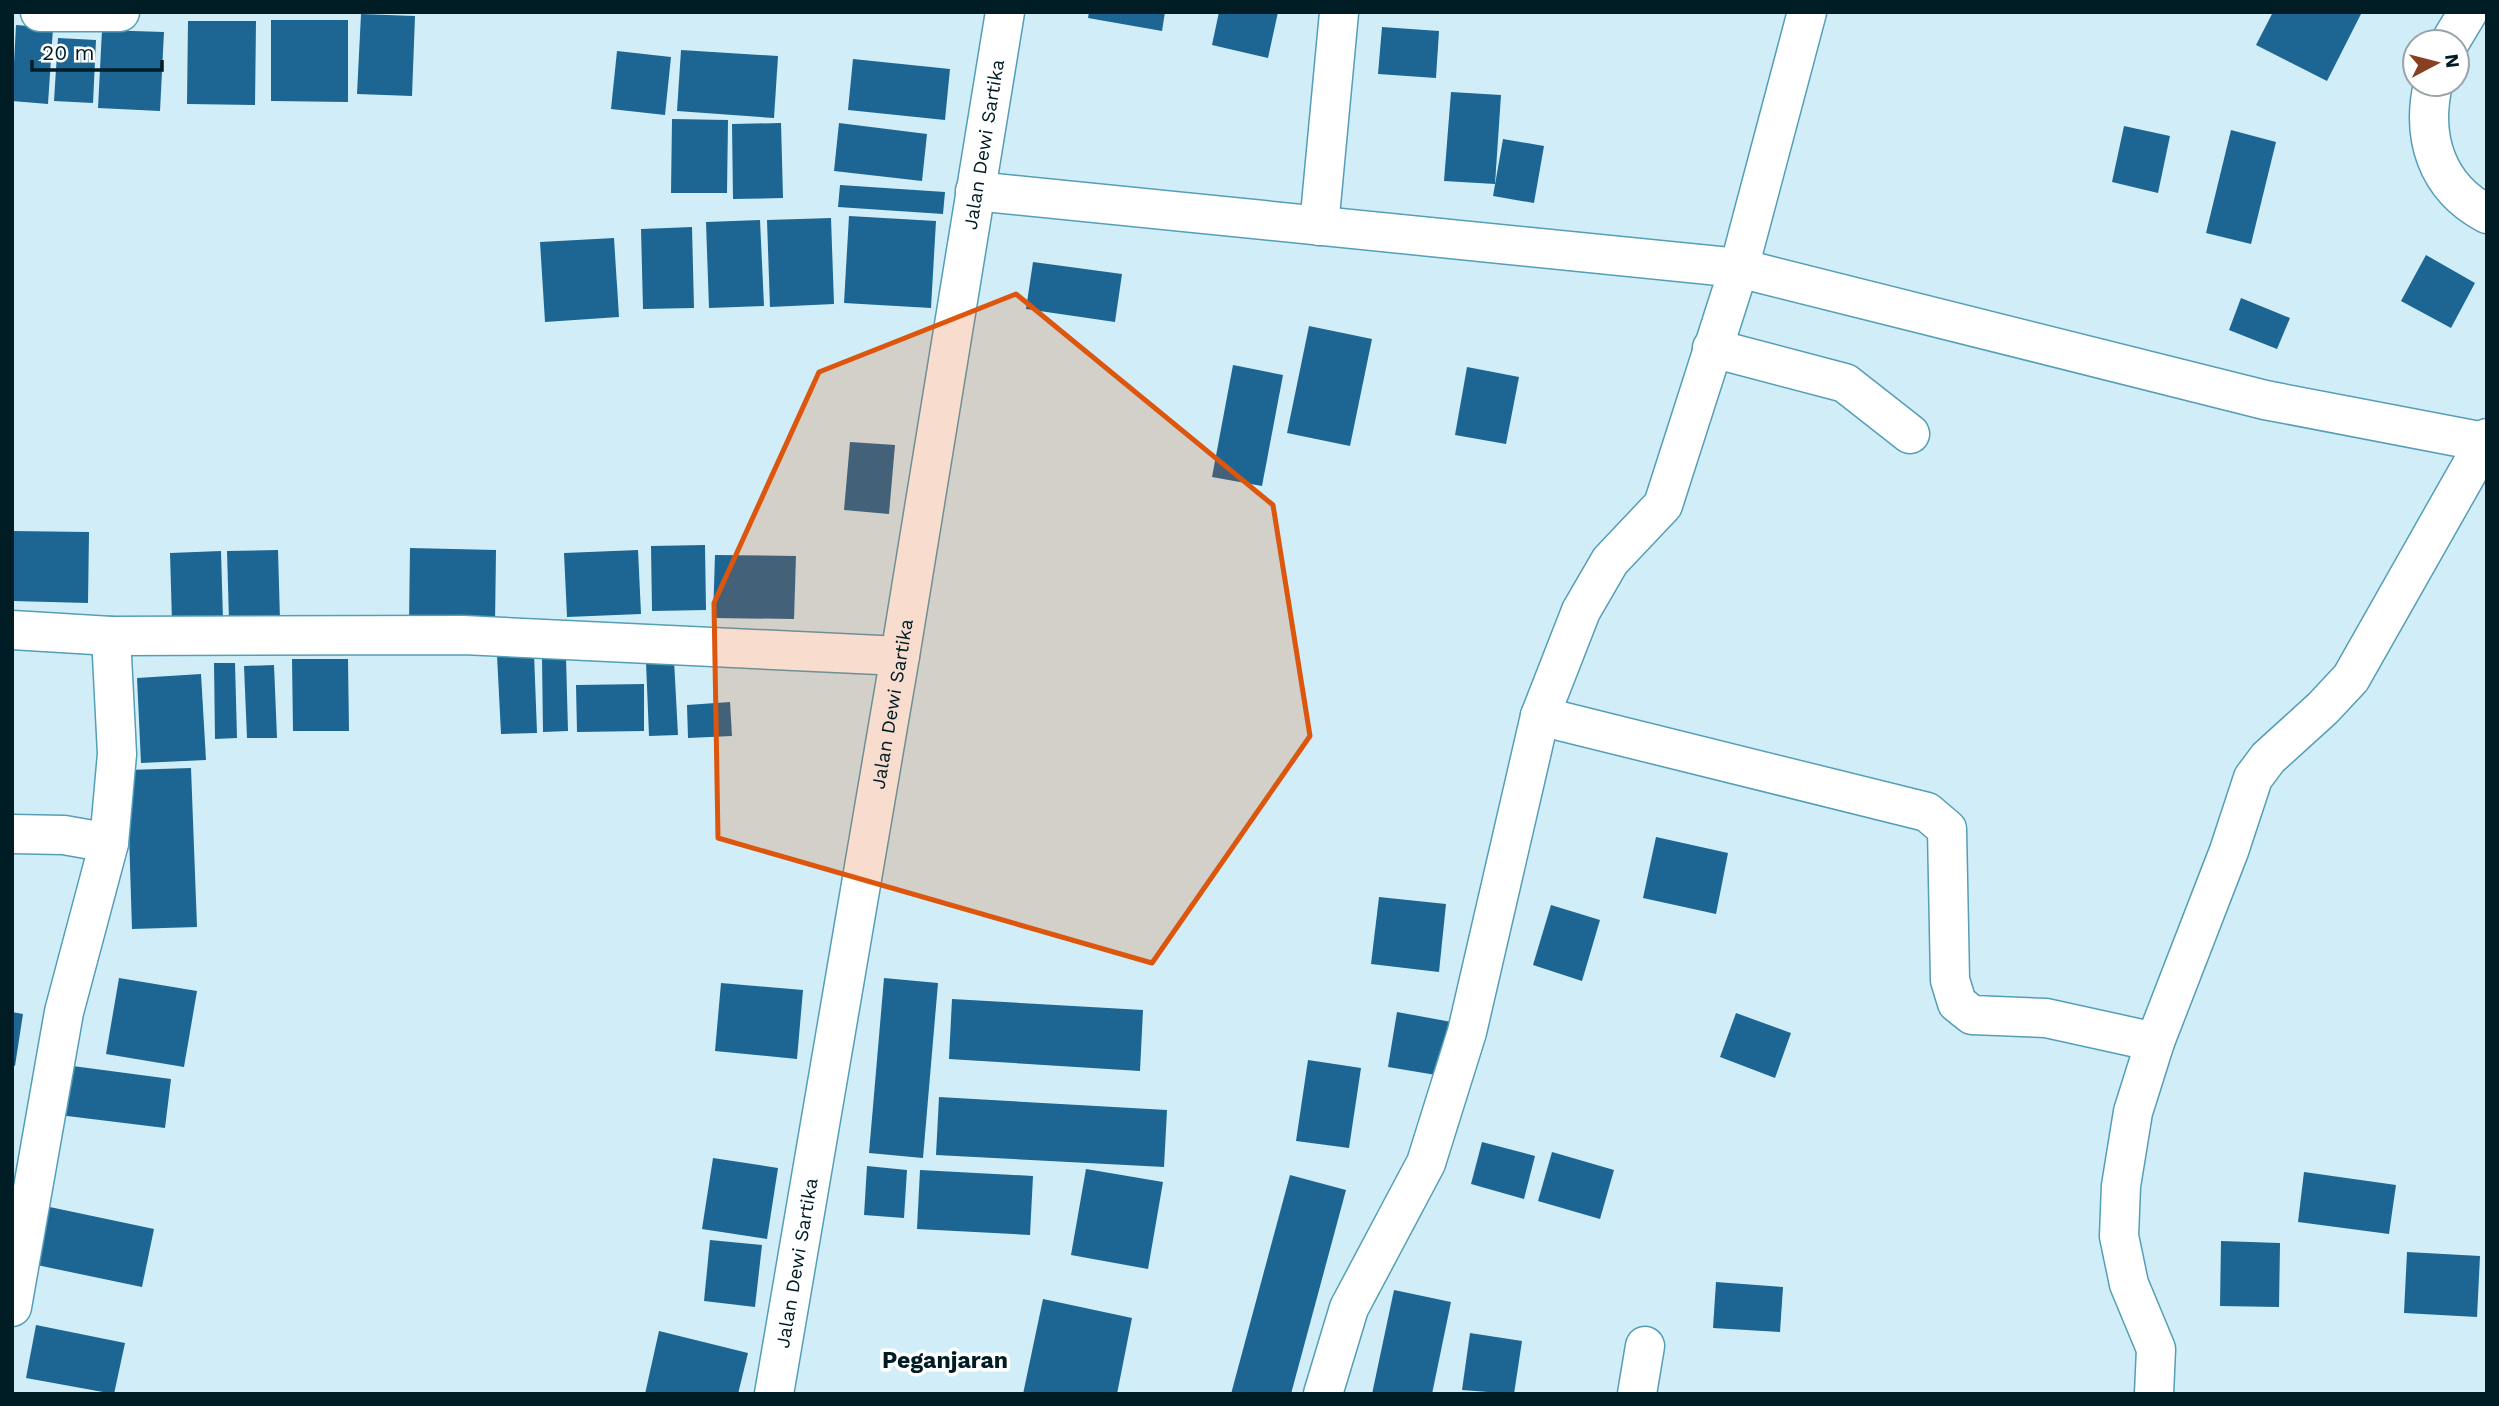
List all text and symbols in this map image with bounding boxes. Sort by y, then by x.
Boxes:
scale bar [32,28,161,72]
north arrow [2401,28,2471,98]
text: 20 m [42,40,94,65]
text: N [2440,53,2465,69]
street label: Jalan Dewi Sartika [958,57,1009,231]
street label: Jalan Dewi Sartika [866,617,917,791]
street label: Jalan Dewi Sartika [771,1176,822,1350]
district label: Peganjaran [882,1347,1008,1374]

